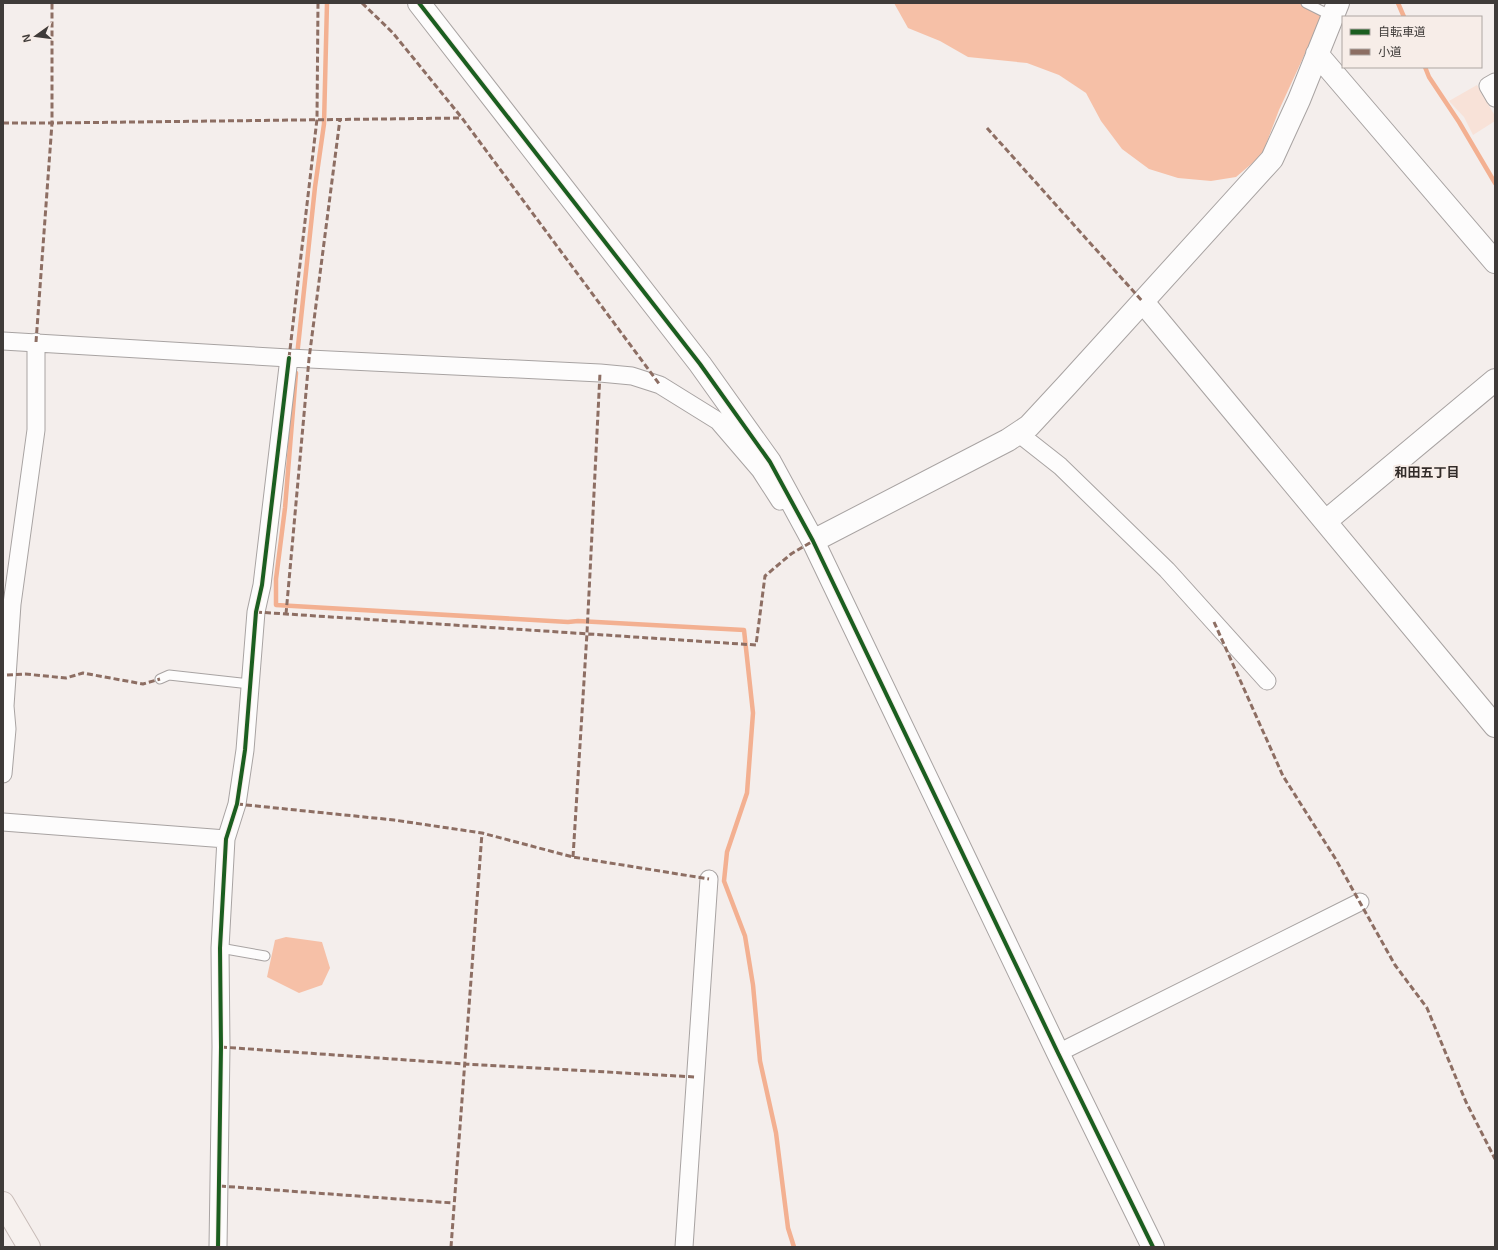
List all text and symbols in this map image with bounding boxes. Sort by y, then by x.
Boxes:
north arrow [16,16,56,56]
legend [1342,16,1482,68]
text: 自転車道 [1378,25,1426,39]
text: N [20,33,33,44]
text: 小道 [1378,45,1402,59]
district label: 和田五丁目 [1394,465,1460,480]

